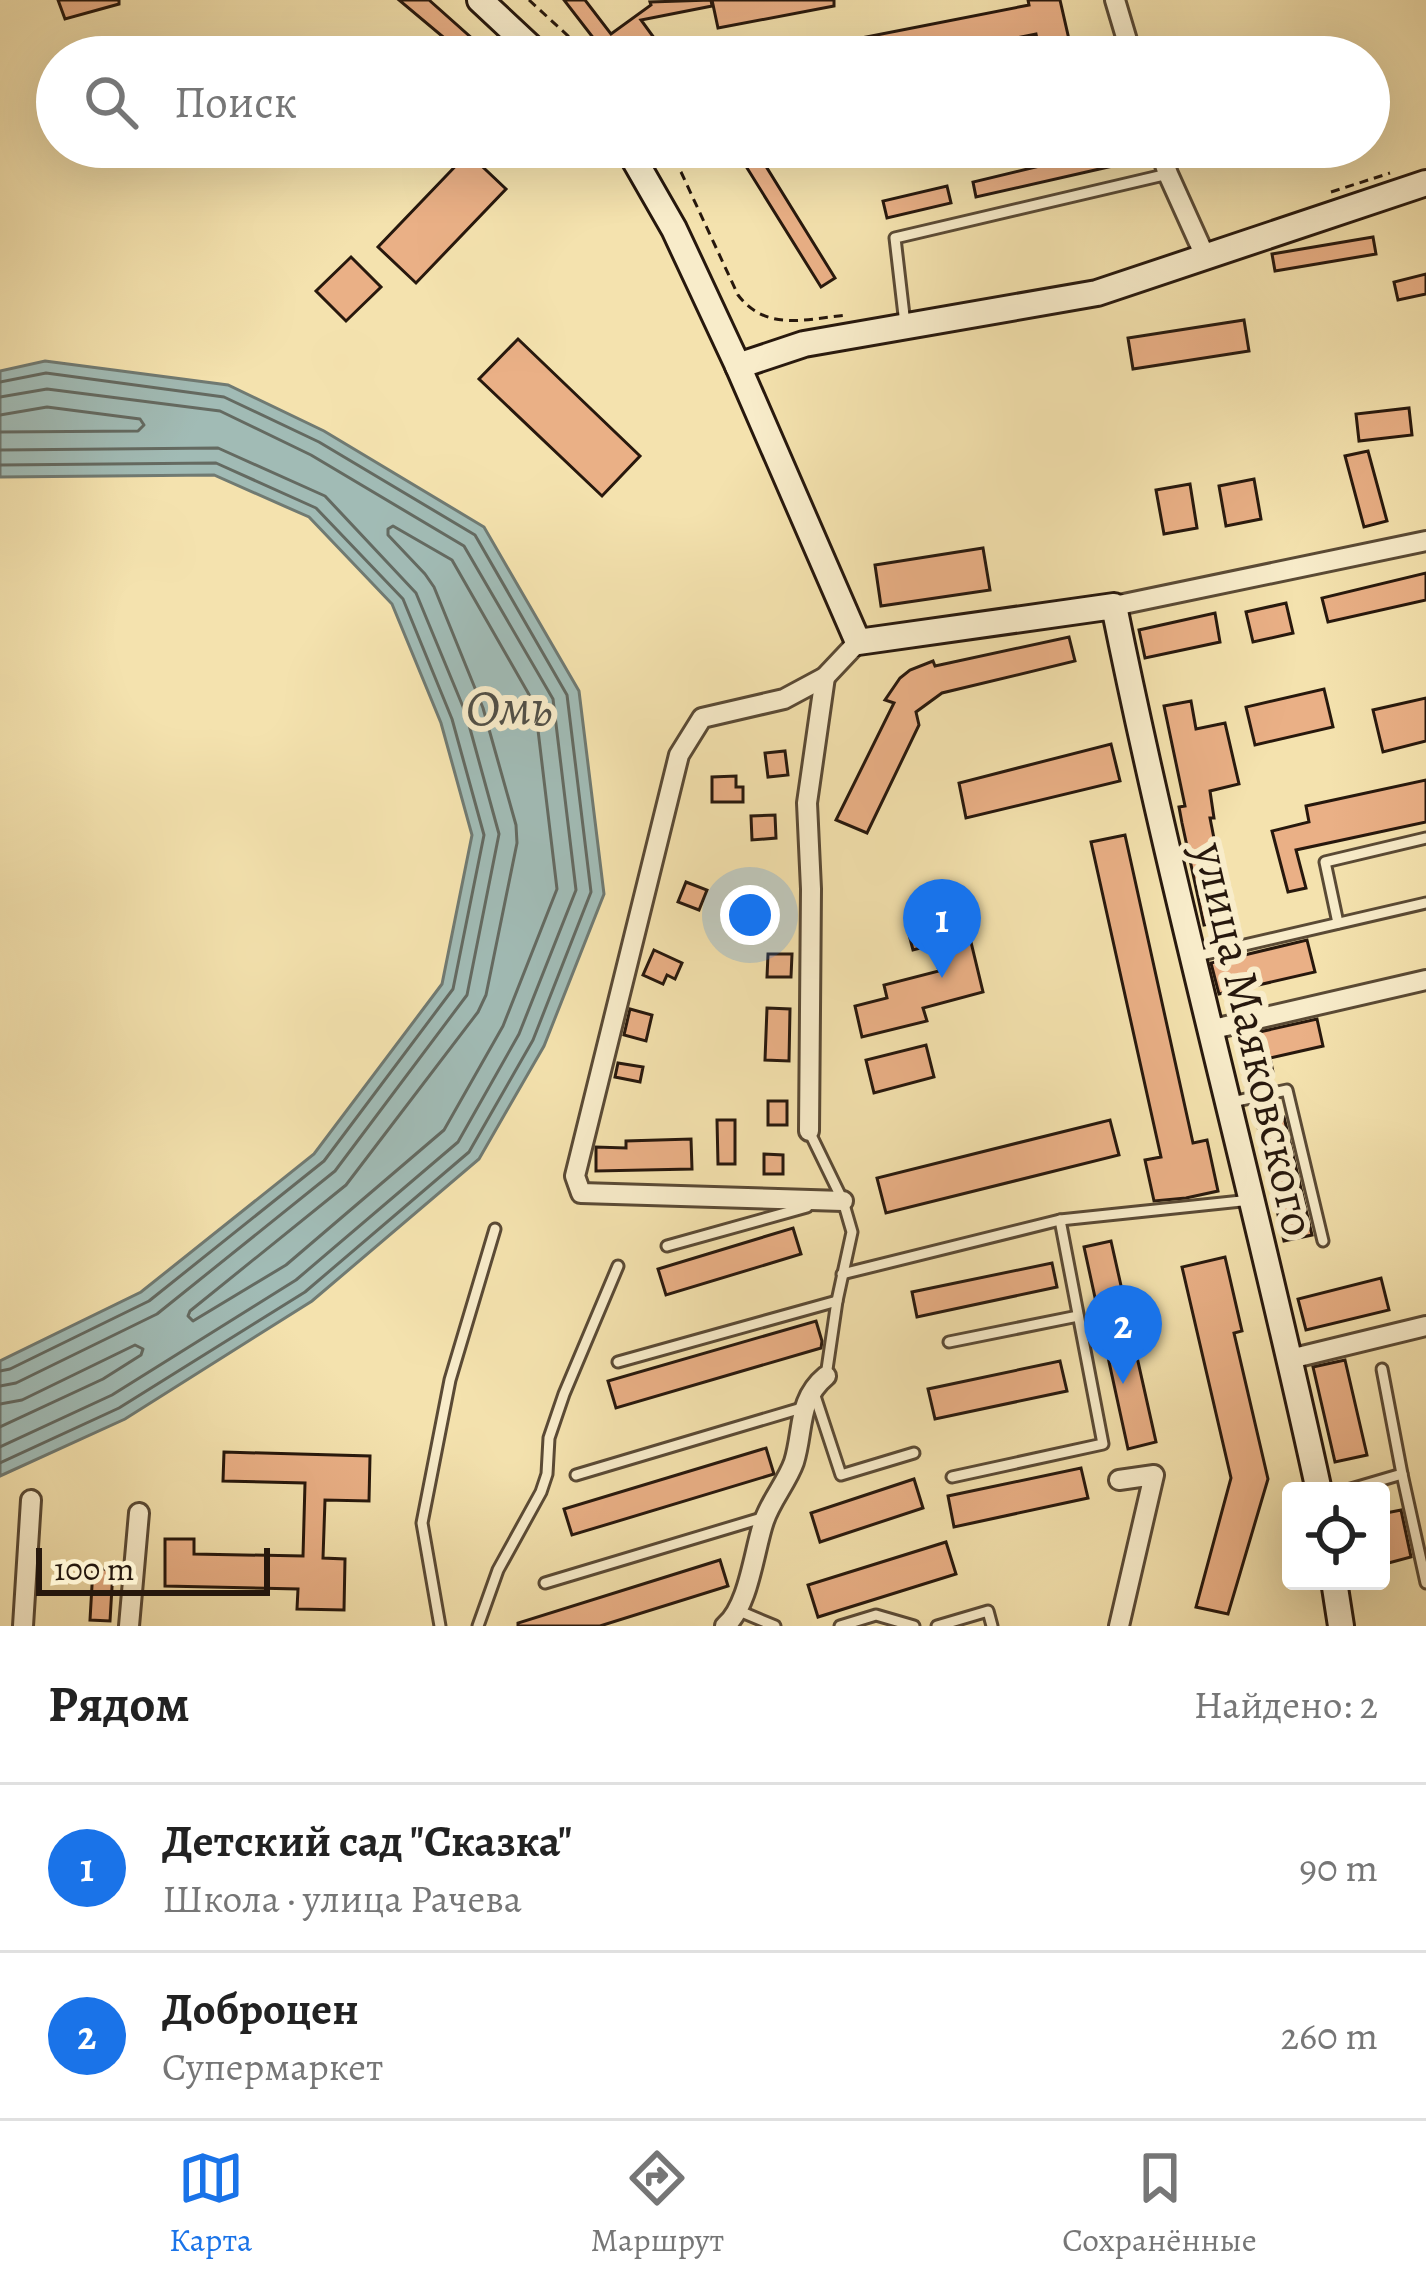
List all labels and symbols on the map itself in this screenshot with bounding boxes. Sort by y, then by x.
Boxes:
water label: Омь [466,673,552,743]
street label: улица Маяковского [1177,835,1332,1242]
pin: 1 [903,879,981,978]
your location [720,885,780,945]
pin: 2 [1084,1285,1162,1384]
scale bar [36,1542,270,1595]

